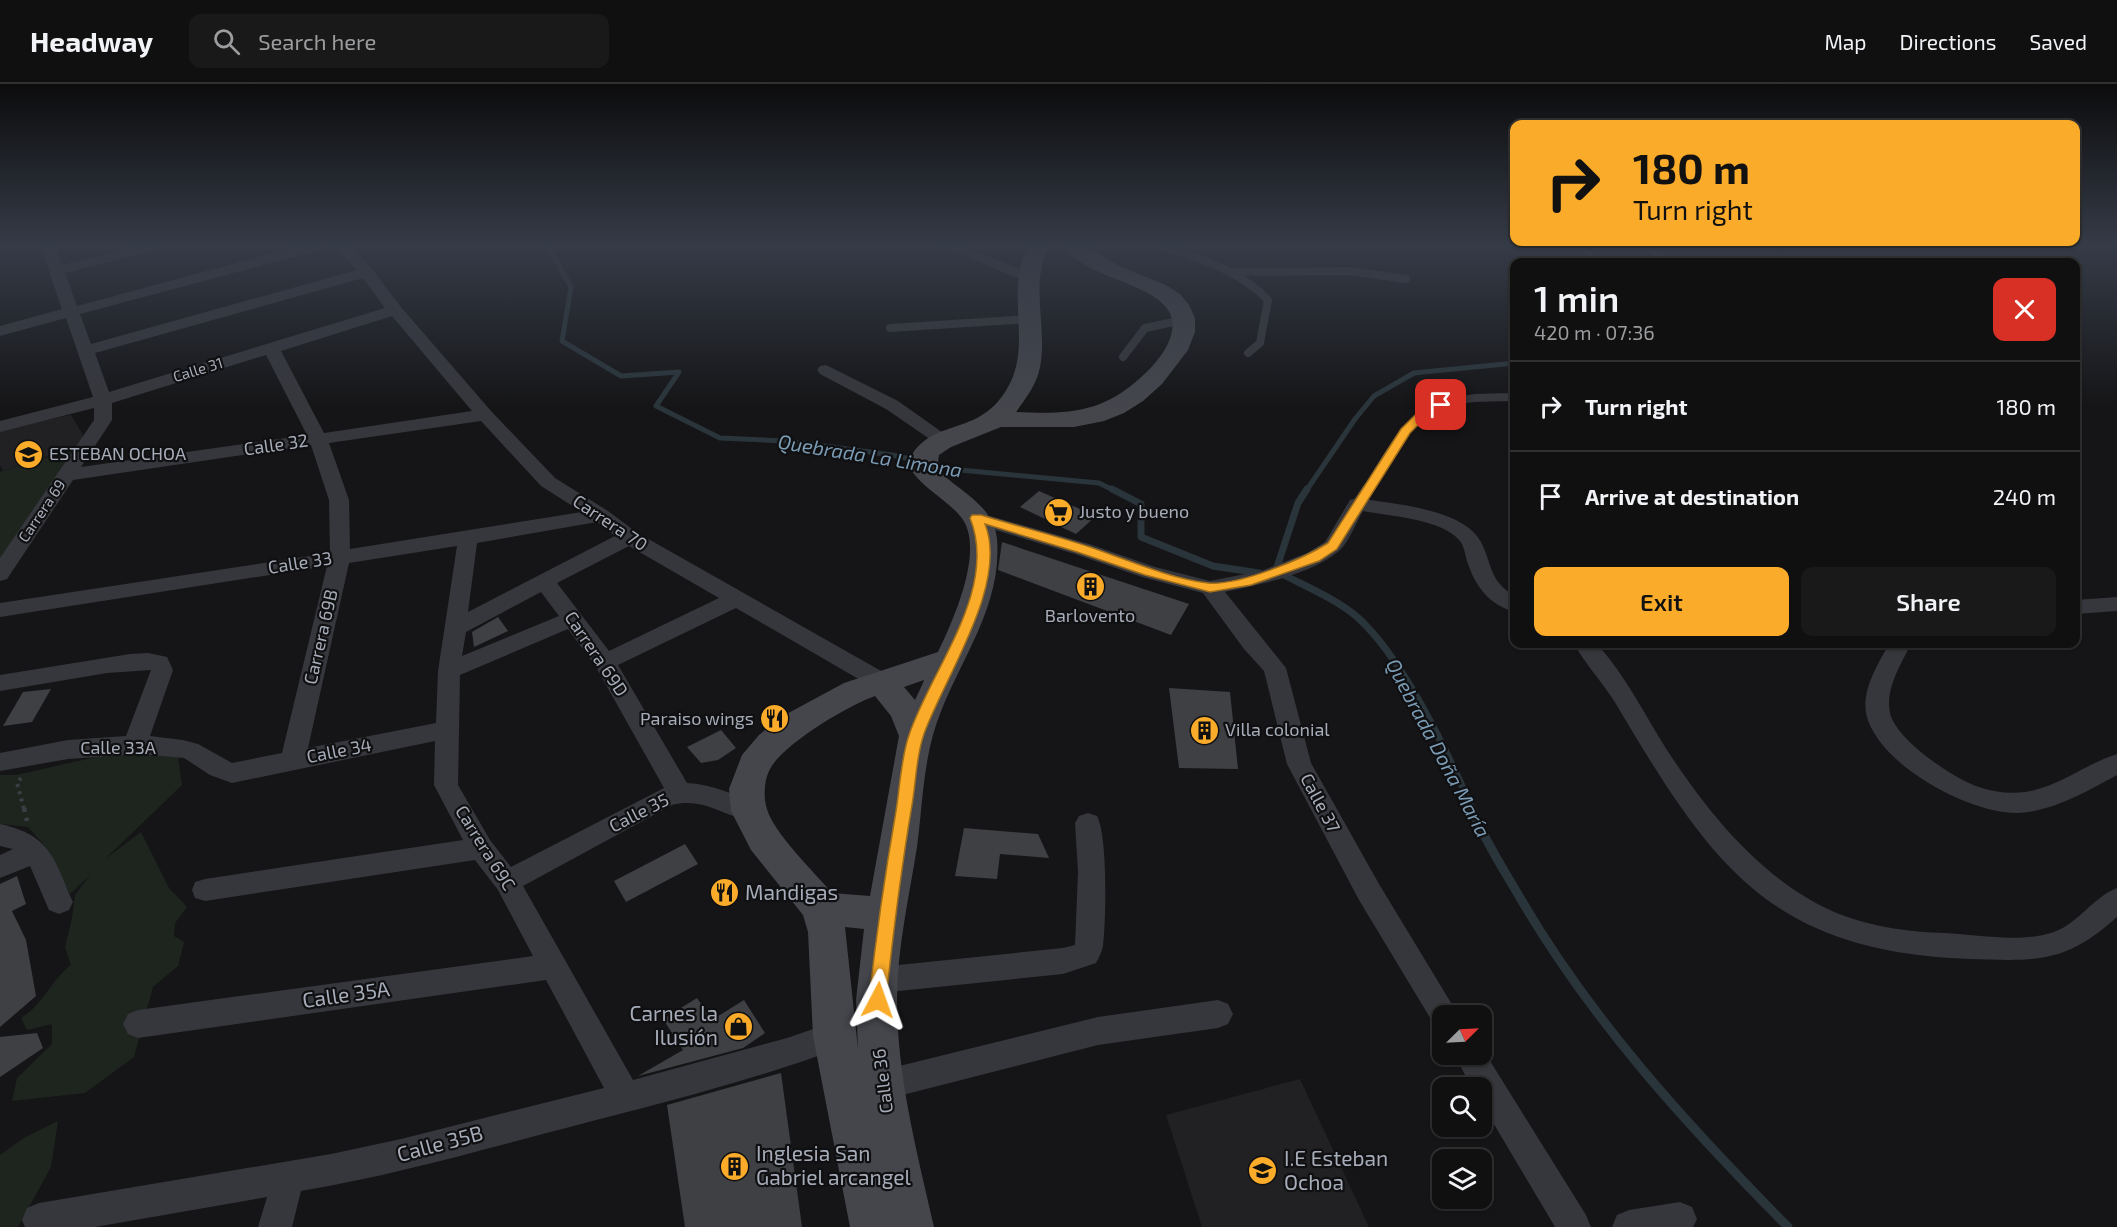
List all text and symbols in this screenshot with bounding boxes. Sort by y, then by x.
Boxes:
search box [189,14,609,68]
text: Headway [30,24,153,58]
icon: search [210,25,243,58]
text: Search here [258,28,376,54]
text: Map [1824,29,1867,54]
text: Directions [1900,29,1996,54]
text: Saved [2029,29,2087,54]
text: 180 m [1633,142,1750,192]
icon: right [1534,144,1612,222]
text: Turn right [1633,193,1753,225]
text: 1 min [1534,276,1619,319]
button: close [1993,278,2056,341]
text: 420 m · 07:36 [1534,320,1655,344]
street label: Calle 31 [170,353,225,385]
pin [1415,379,1466,430]
icon: arrive [1424,388,1457,421]
icon: right [1534,390,1567,423]
text: Turn right [1585,393,1687,419]
text: 180 m [1996,393,2056,419]
street label: Calle 32 [242,429,309,459]
water label: Quebrada La Limona [776,429,964,481]
school or university icon: ESTEBAN OCHOA [12,438,44,470]
place label: ESTEBAN OCHOA [49,442,187,464]
street label: Carrera 69 [14,476,69,545]
icon: arrive [1534,480,1567,513]
text: Arrive at destination [1585,483,1799,509]
text: 240 m [1993,483,2056,509]
street label: Carrera 70 [569,489,652,555]
supermarket icon: Justo y bueno [1042,496,1074,528]
place label: Justo y bueno [1079,500,1189,522]
street label: Calle 33 [266,546,333,578]
button: Exit [1534,567,1789,636]
button: Share [1801,567,2056,636]
building icon: Barlovento [1074,571,1106,603]
street label: Carrera 69B [298,587,342,686]
place label: Barlovento [1045,604,1135,626]
street label: Carrera 69D [560,607,633,700]
water label: Quebrada Doña María [1382,654,1496,841]
restaurant icon: Paraiso wings [759,703,791,735]
place label: Paraiso wings [640,707,754,729]
building icon: Villa colonial [1188,714,1220,746]
place label: Villa colonial [1225,718,1330,740]
street label: Calle 34 [305,733,373,767]
street label: Calle 33A [80,736,157,758]
street label: Calle 37 [1296,769,1346,836]
street label: Calle 35 [605,788,672,836]
street label: Carrera 69C [451,801,521,894]
restaurant icon: Mandigas [708,877,740,909]
place label: Mandigas [745,879,838,904]
position arrow [846,968,910,1032]
street label: Calle 35A [301,975,391,1012]
place label: Carnes la Ilusión [629,1000,718,1049]
north arrow [1432,1005,1492,1065]
map controls [1432,1005,1492,1209]
shop icon: Carnes la Ilusión [723,1010,755,1042]
street label: Calle 36 [867,1048,897,1115]
button: search [1432,1077,1492,1137]
street label: Calle 35B [394,1119,485,1166]
place label: Inglesia San Gabriel arcangel [756,1140,912,1189]
place label: I.E Esteban Ochoa [1284,1145,1388,1194]
button: layers [1432,1149,1492,1209]
building icon: Inglesia San Gabriel arcangel [719,1150,751,1182]
school or university icon: I.E Esteban Ochoa [1247,1155,1279,1187]

